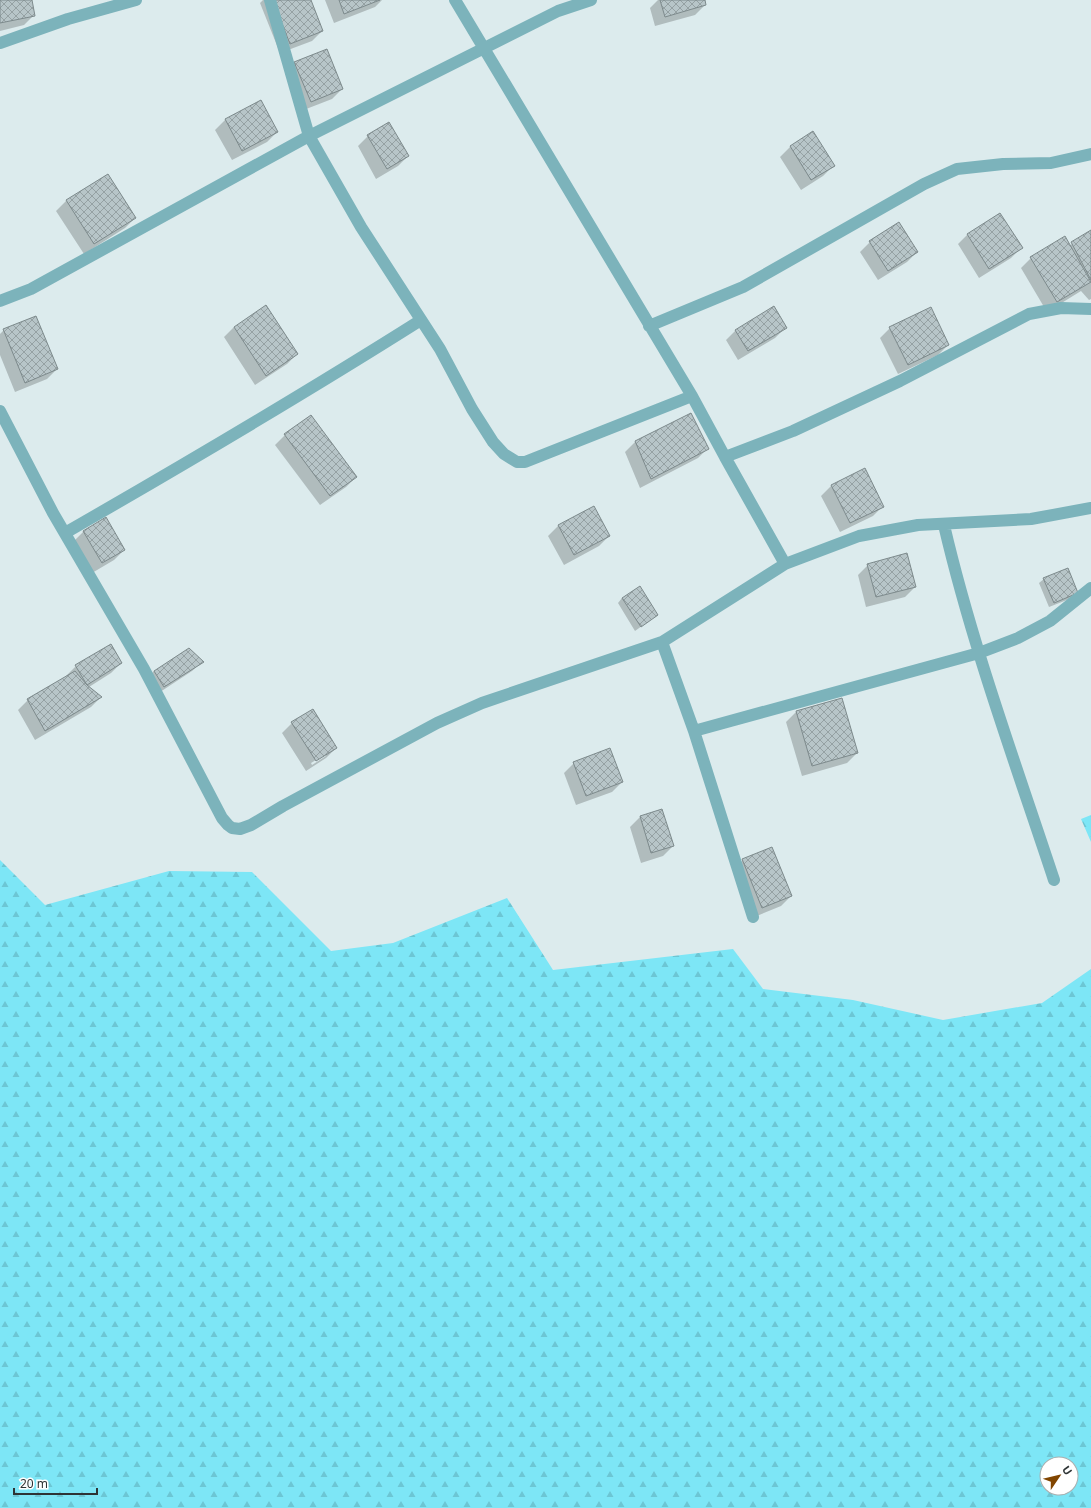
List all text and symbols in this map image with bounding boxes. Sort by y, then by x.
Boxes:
north arrow [1039,1456,1079,1496]
text: U [1059,1462,1076,1478]
scale bar [14,1470,97,1496]
text: 20 m [20,1475,48,1492]

